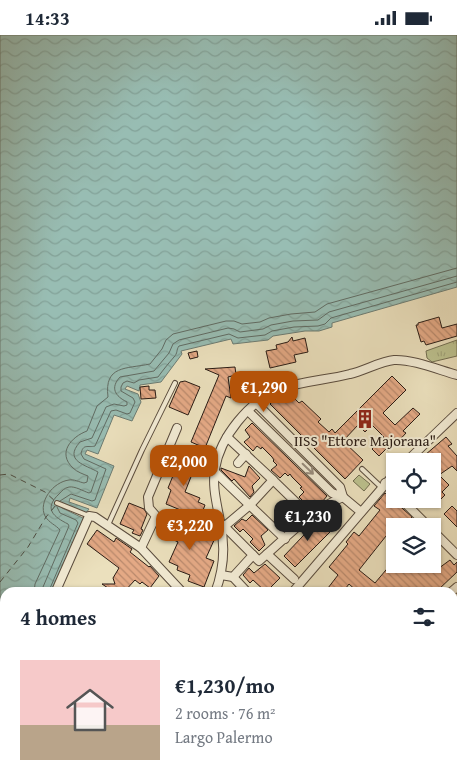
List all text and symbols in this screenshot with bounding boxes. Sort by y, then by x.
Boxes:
text: 14:33 [25,4,70,32]
pin: €1,290 [223,371,305,413]
text: €1,290 [241,375,287,399]
building icon: IISS "Ettore Majorana" [354,408,376,430]
place label: IISS "Ettore Majorana" [294,430,436,451]
pin: €2,000 [143,445,225,487]
text: €2,000 [161,449,207,473]
map controls [386,453,441,573]
button: locate [386,453,441,508]
one-way arrow [302,463,314,475]
pin: €1,230 [267,499,349,542]
text: €1,230 [285,504,331,528]
pin: €3,220 [149,509,231,551]
text: €3,220 [167,513,213,537]
button: layers [386,518,441,573]
text: 4 homes [20,602,96,633]
icon: filters [410,603,438,631]
text: €1,230/mo [175,670,275,701]
icon: home [60,680,120,740]
text: 2 rooms · 76 m² [175,701,275,725]
text: Largo Palermo [175,725,273,749]

